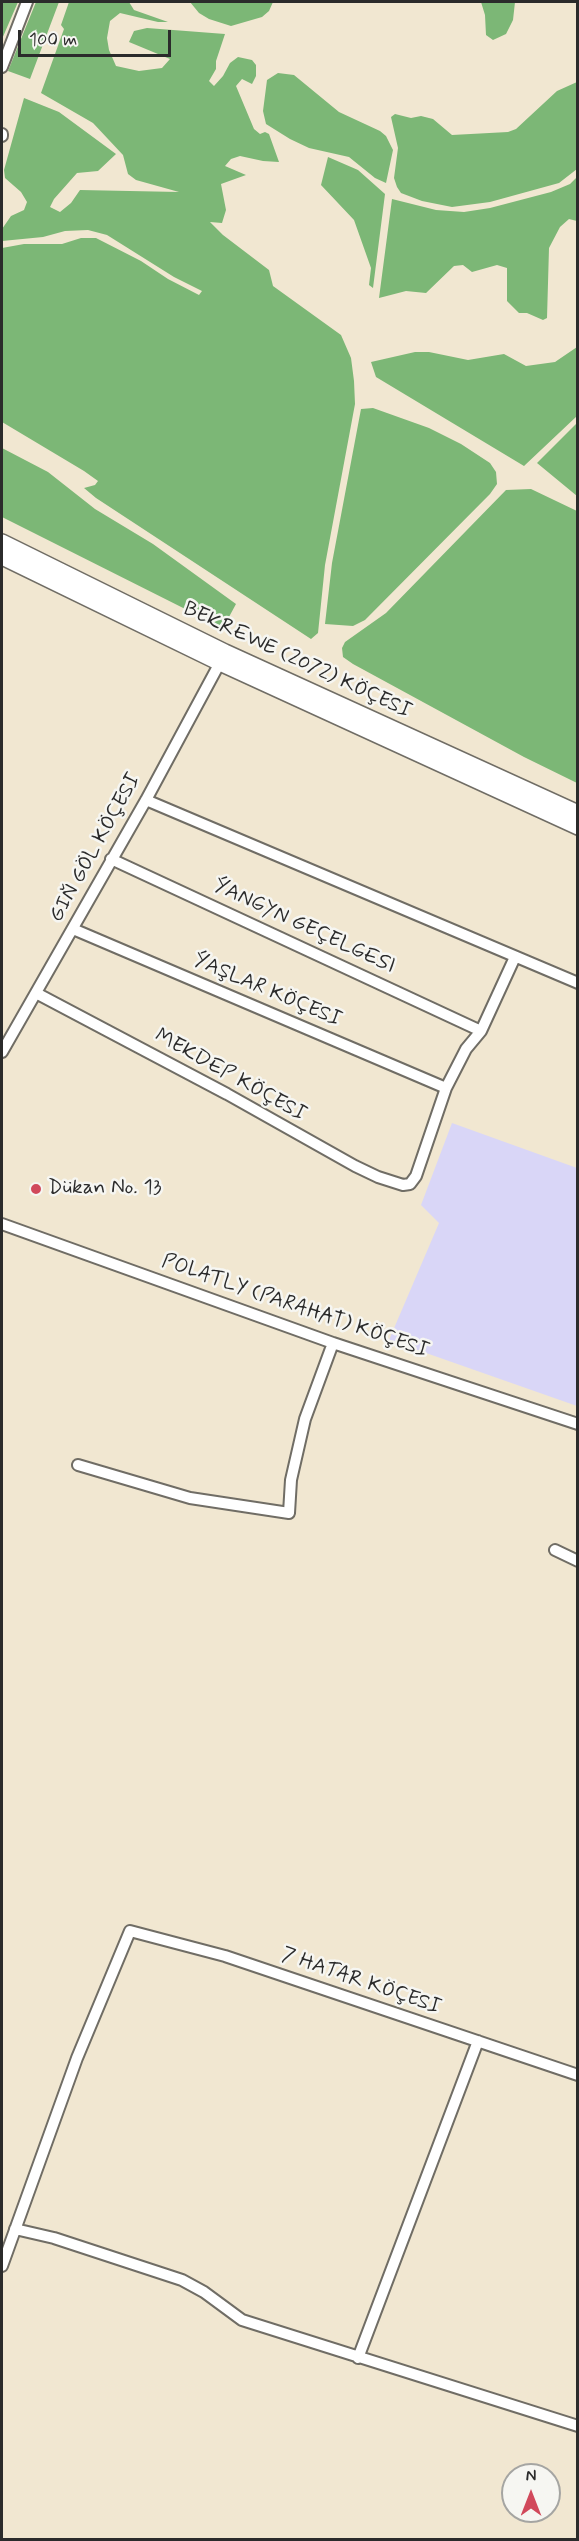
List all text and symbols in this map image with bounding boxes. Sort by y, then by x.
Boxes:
scale bar [21,18,174,56]
text: 100 m [29,28,77,52]
street label: BEKREWE (2072) KÖÇESI [179,597,415,725]
street label: GIŇ GÖL KÖÇESI [45,769,147,927]
street label: ÝANGYN GEÇELGESI [209,874,399,980]
street label: ÝAŞLAR KÖÇESI [189,948,345,1034]
street label: MEKDEP KÖÇESI [150,1024,310,1128]
place label: Dükan No. 13 [48,1176,162,1202]
marker: Dükan No. 13 [29,1182,43,1196]
street label: POLATLY (PARAHAT) KÖÇESI [158,1249,432,1365]
street label: 7 HATAR KÖÇESI [278,1943,444,2021]
north arrow [501,2463,561,2523]
text: N [526,2466,536,2487]

